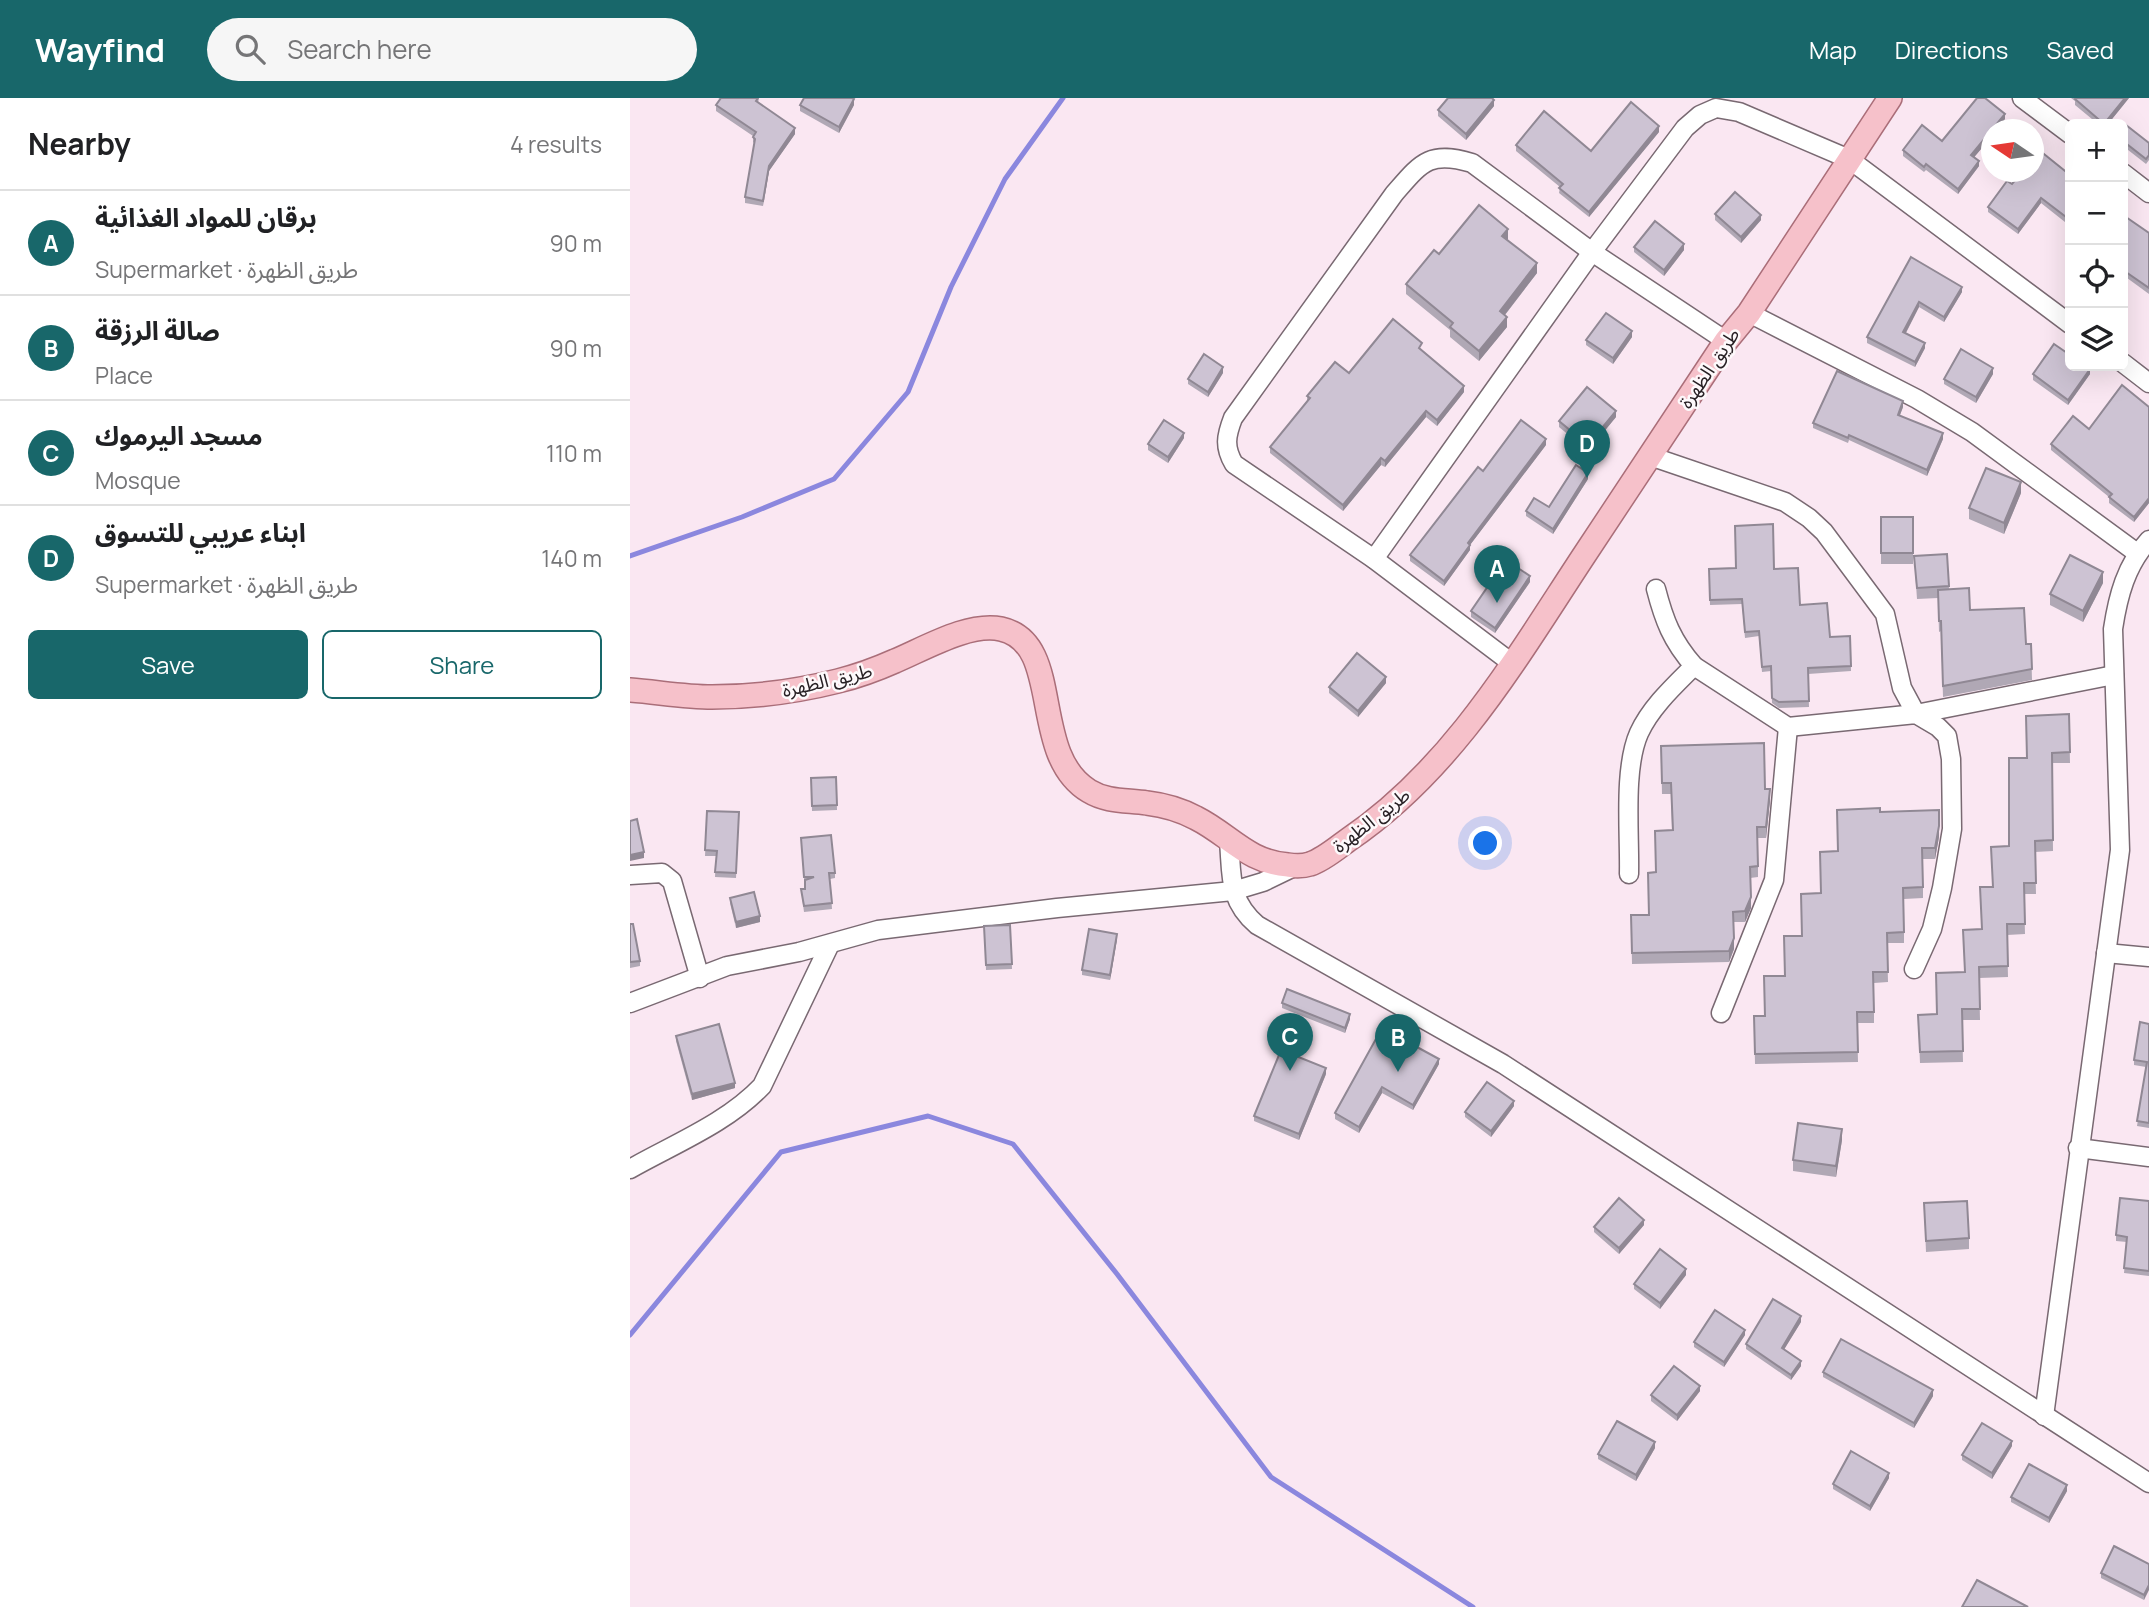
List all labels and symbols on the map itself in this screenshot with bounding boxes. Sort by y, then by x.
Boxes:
north arrow [1981,119,2044,182]
street label: طريق الظهرة [1673,323,1745,413]
pin: D [1564,420,1610,478]
pin: A [1474,545,1520,603]
street label: طريق الظهرة [779,657,875,703]
street label: طريق الظهرة [1327,781,1415,858]
your location [1468,826,1502,860]
pin: C [1267,1013,1313,1071]
pin: B [1375,1014,1421,1072]

